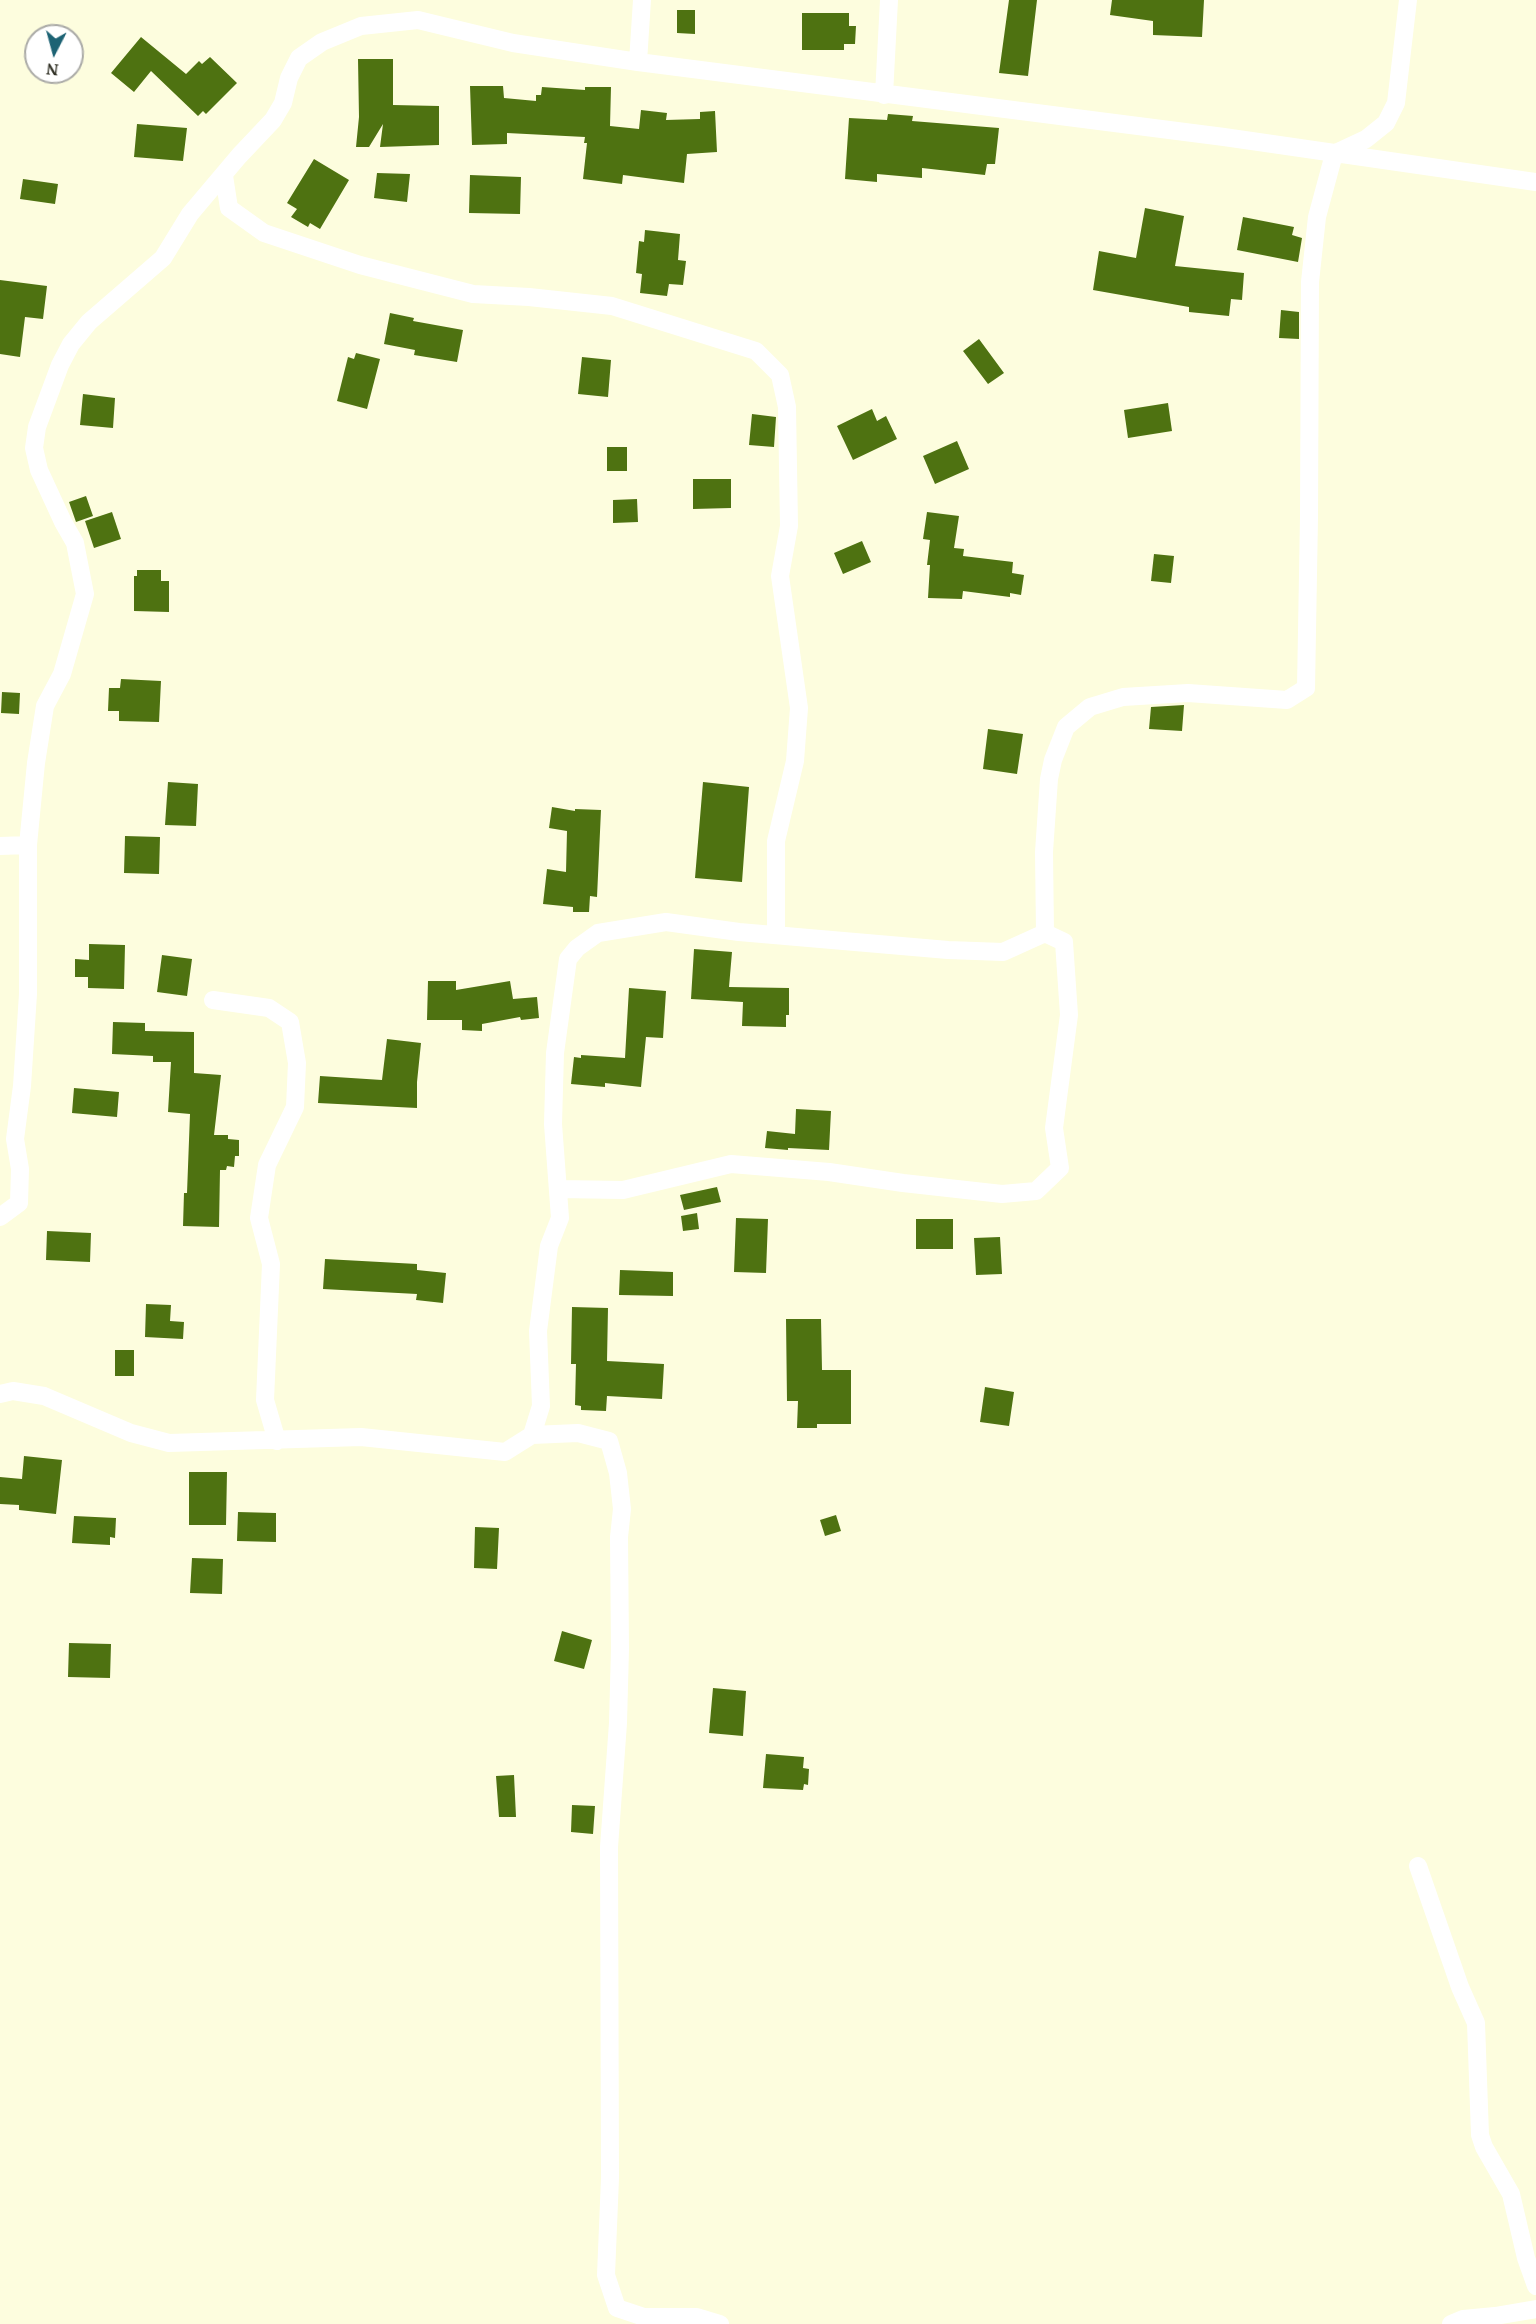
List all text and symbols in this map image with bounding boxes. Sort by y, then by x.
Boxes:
north arrow [24,24,84,84]
text: N [45,58,60,81]

